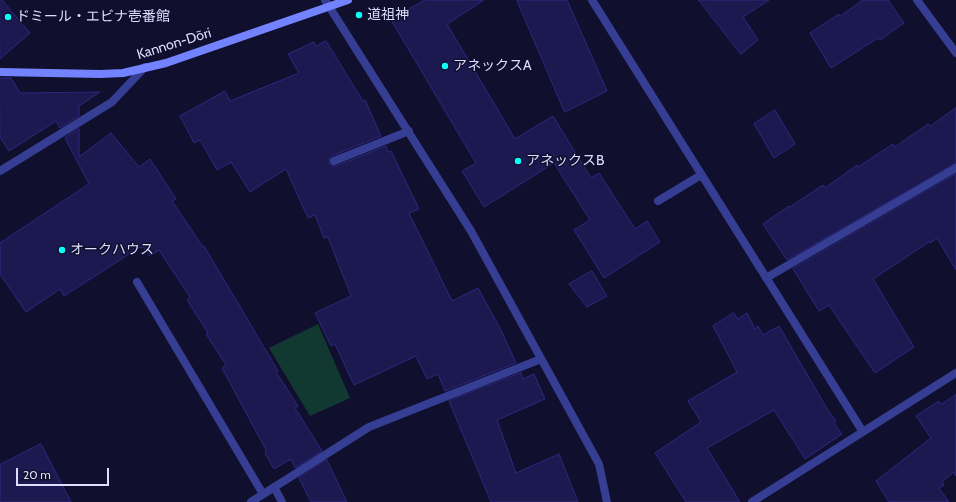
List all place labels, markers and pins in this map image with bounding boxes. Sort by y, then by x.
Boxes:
place label: 道祖神 [367,7,409,23]
place label: ドミール・エビナ壱番館 [16,9,170,25]
marker: 道祖神 [354,10,364,20]
marker: ドミール・エビナ壱番館 [3,12,13,22]
place label: アネックスA [453,58,532,74]
marker: アネックスA [440,61,450,71]
place label: アネックスB [526,153,604,169]
marker: アネックスB [513,156,523,166]
place label: オークハウス [70,242,154,258]
marker: オークハウス [57,245,67,255]

